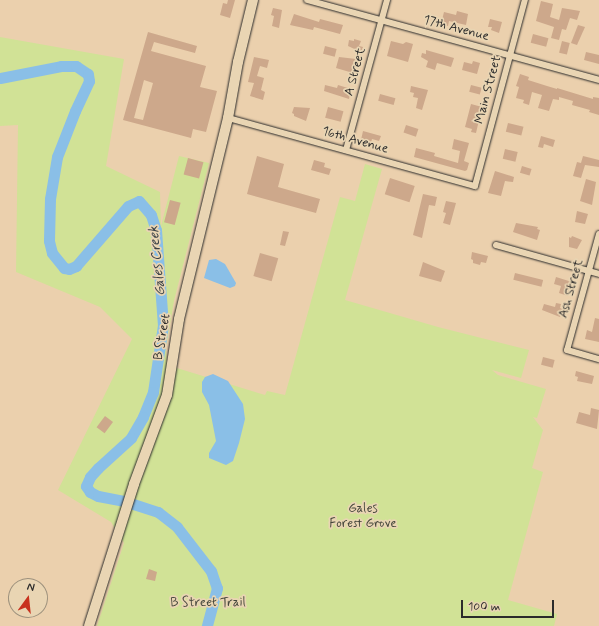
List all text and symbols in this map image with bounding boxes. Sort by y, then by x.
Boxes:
street label: 17th Avenue [421,13,491,45]
street label: A Street [342,46,370,98]
street label: Main Street [473,55,505,125]
street label: 16th Avenue [320,124,390,158]
water label: Gales Creek [145,225,169,297]
street label: Ash Street [556,258,588,320]
street label: B Street [151,312,175,362]
park label: Gales Forest Grove [329,502,397,533]
north arrow [8,578,48,618]
text: N [25,580,36,595]
scale bar [463,592,556,618]
park label: B Street Trail [170,595,246,611]
text: 100 m [468,599,500,615]

